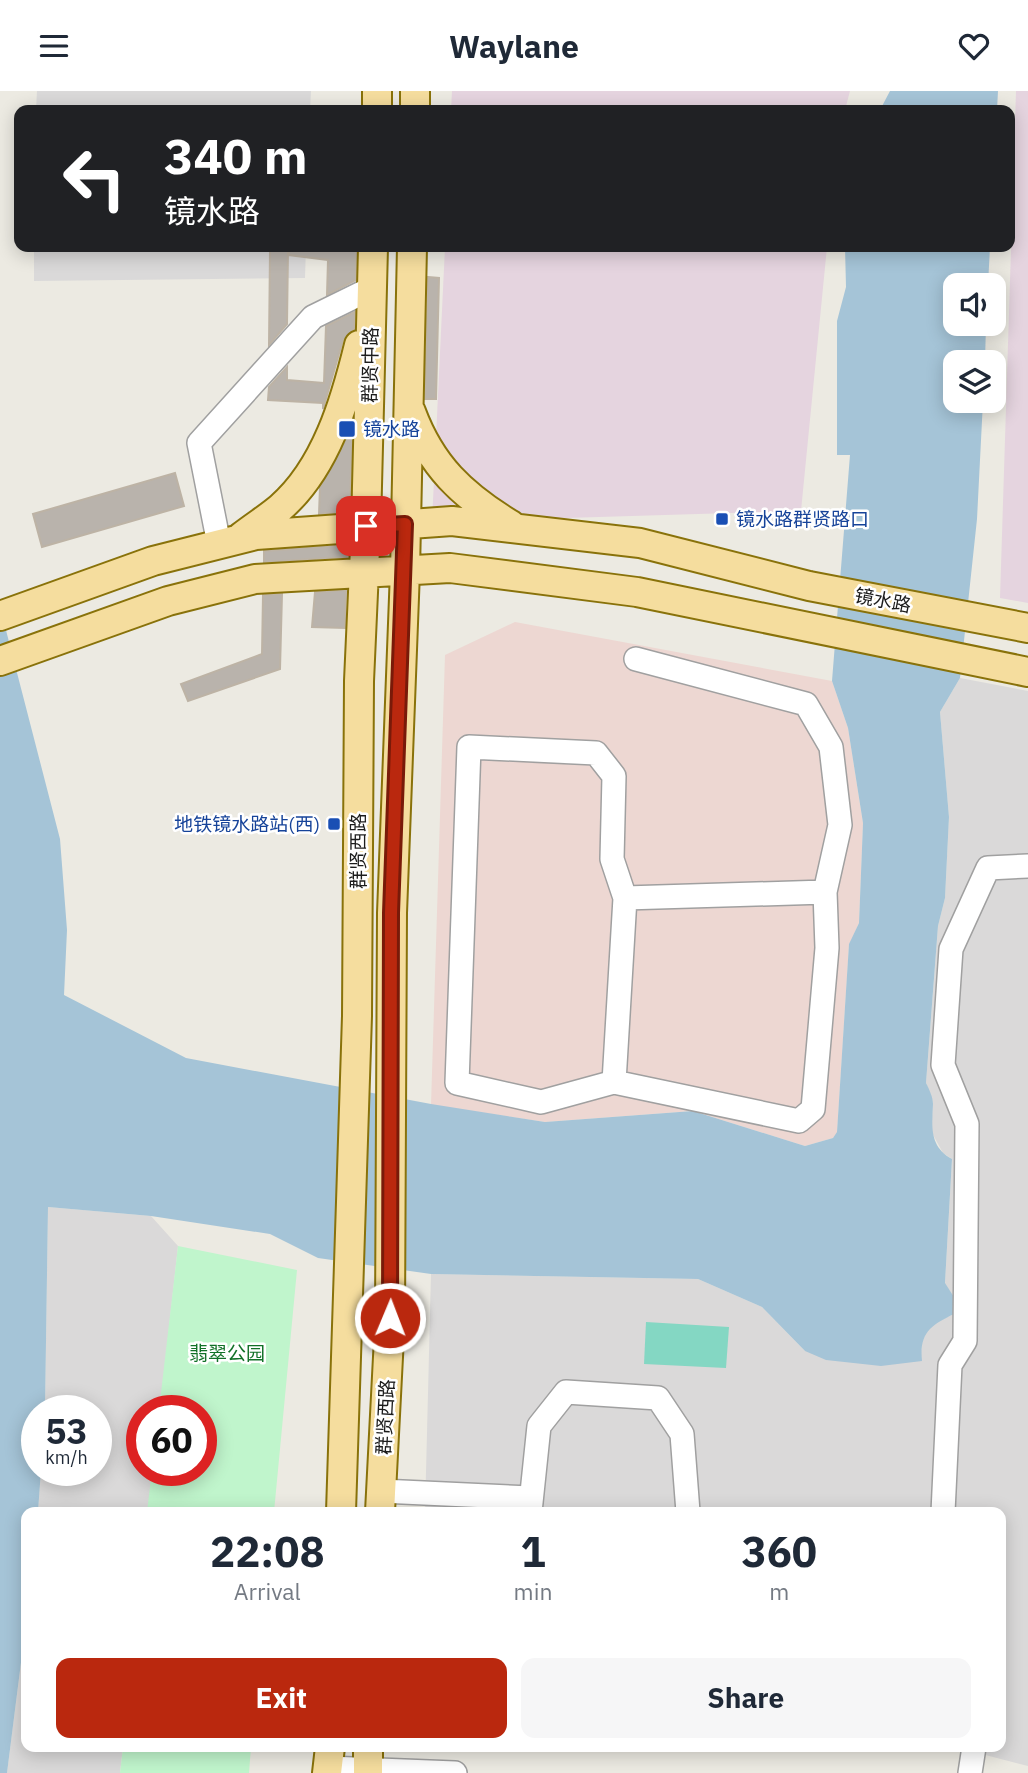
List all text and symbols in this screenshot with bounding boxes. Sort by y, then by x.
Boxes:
text: Waylane [449,25,579,67]
icon: menu [35,27,73,65]
icon: heart [955,27,993,65]
text: 340 m [164,124,308,187]
icon: left [49,133,140,224]
text: 镜水路 [164,190,260,232]
map controls [943,273,1006,413]
button: sound [943,273,1006,336]
street label: 群贤中路 [357,327,383,403]
button: layers [943,350,1006,413]
place label: 镜水路 [363,417,420,441]
marker: 镜水路 [337,419,357,439]
pin [336,496,396,556]
icon: arrive [347,507,385,545]
place label: 镜水路群贤路口 [736,507,869,531]
marker: 镜水路群贤路口 [714,511,730,527]
street label: 镜水路 [853,583,913,617]
place label: 地铁镜水路站(西) [174,812,320,836]
street label: 群贤西路 [346,813,370,889]
marker: 地铁镜水路站(西) [326,816,342,832]
position arrow [353,1281,427,1355]
park label: 翡翠公园 [189,1341,265,1365]
street label: 群贤西路 [371,1378,399,1456]
speed limit sign: 60 [126,1395,217,1486]
text: 53 [45,1408,88,1454]
text: km/h [45,1446,88,1469]
text: 22:08 [210,1524,325,1579]
text: 1 [520,1524,546,1579]
text: 360 [741,1524,817,1579]
text: Arrival [234,1576,301,1606]
text: min [514,1576,552,1606]
text: m [769,1576,789,1606]
button: Exit [56,1658,507,1738]
button: Share [521,1658,971,1738]

